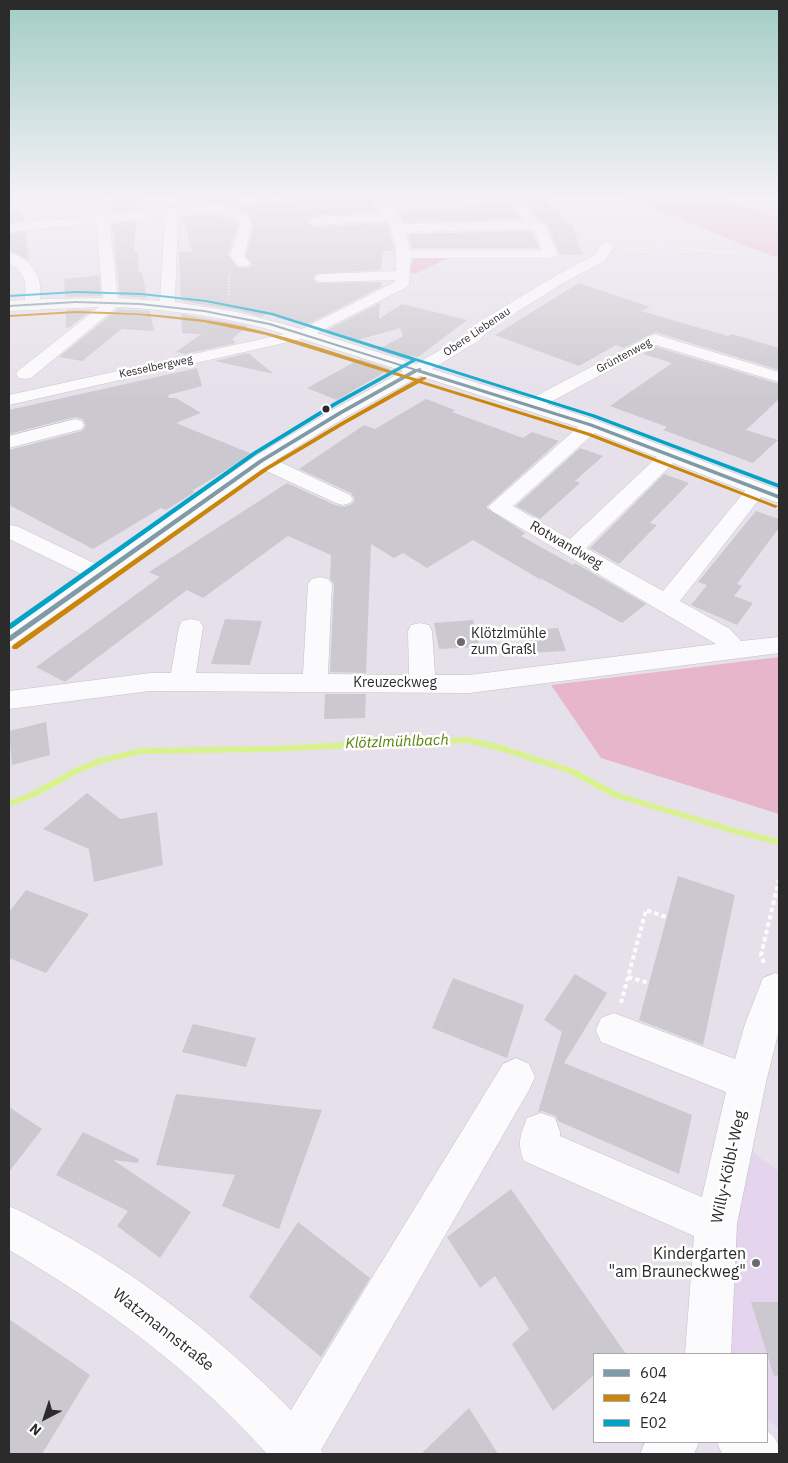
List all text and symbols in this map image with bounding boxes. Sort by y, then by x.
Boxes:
street label: Obere Liebenau [441,305,513,359]
street label: Grüntenweg [594,336,654,376]
street label: Kesselbergweg [118,353,194,381]
unlabelled marker [321,404,331,414]
street label: Rotwandweg [527,517,605,573]
place label: Klötzlmühle zum Graßl [471,626,546,658]
marker: Klötzlmühle zum Graßl [455,636,467,648]
street label: Kreuzeckweg [353,675,437,691]
water label: Klötzlmühlbach [345,731,449,753]
street label: Willy-Kölbl-Weg [708,1109,750,1225]
place label: Kindergarten "am Brauneckweg" [609,1244,746,1282]
marker: Kindergarten "am Brauneckweg" [750,1257,762,1269]
street label: Watzmannstraße [109,1285,217,1375]
legend [593,1353,768,1443]
text: 604 [640,1363,667,1382]
text: 624 [640,1388,667,1407]
north arrow [20,1393,70,1443]
text: E02 [640,1413,667,1432]
text: N [26,1419,45,1440]

